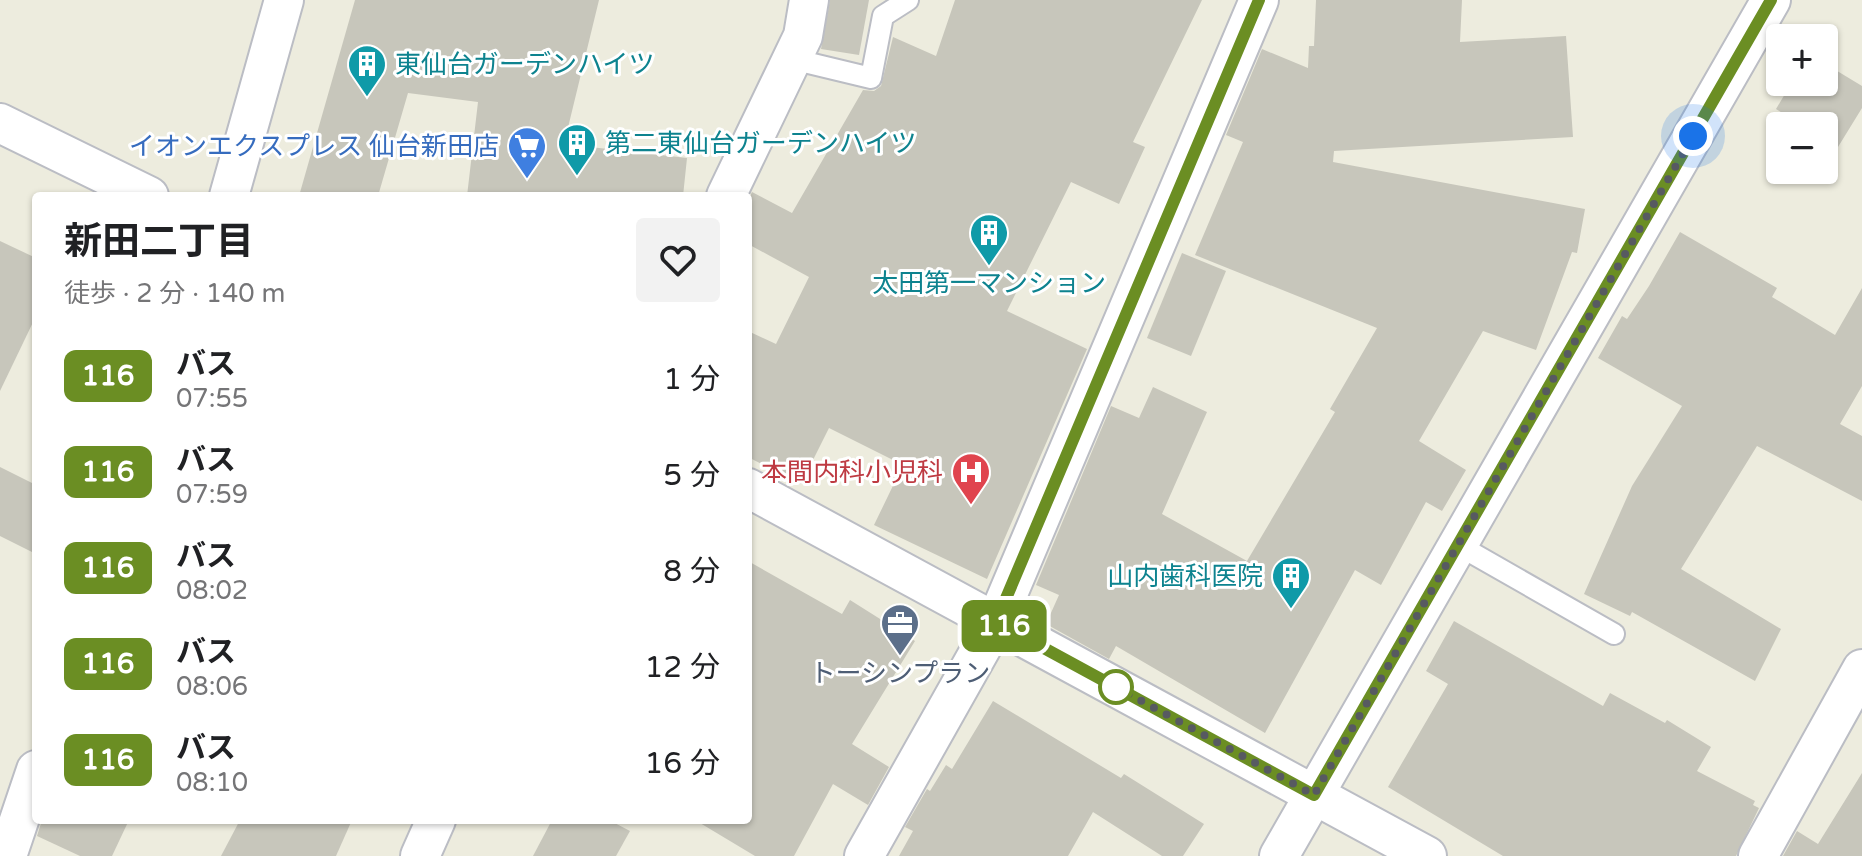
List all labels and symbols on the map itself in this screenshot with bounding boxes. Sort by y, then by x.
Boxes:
building icon: 東仙台ガーデンハイツ [346,43,388,98]
place label: 東仙台ガーデンハイツ [395,49,654,80]
your location [1673,116,1713,156]
building icon: 第二東仙台ガーデンハイツ [556,122,598,177]
supermarket icon: イオンエクスプレス 仙台新田店 [506,125,548,180]
place label: 第二東仙台ガーデンハイツ [605,128,916,159]
place label: イオンエクスプレス 仙台新田店 [129,131,499,162]
building icon: 太田第一マンション [968,212,1010,267]
place label: 太田第一マンション [872,268,1106,299]
hospital icon: 本間内科小児科 [950,451,992,506]
place label: 本間内科小児科 [761,457,943,488]
building icon: 山内歯科医院 [1270,555,1312,610]
place label: 山内歯科医院 [1107,561,1263,592]
line badge: 116 [958,600,1050,652]
office icon: トーシンプラン [879,602,921,657]
place label: トーシンプラン [810,658,990,689]
unlabelled marker [1099,670,1133,704]

